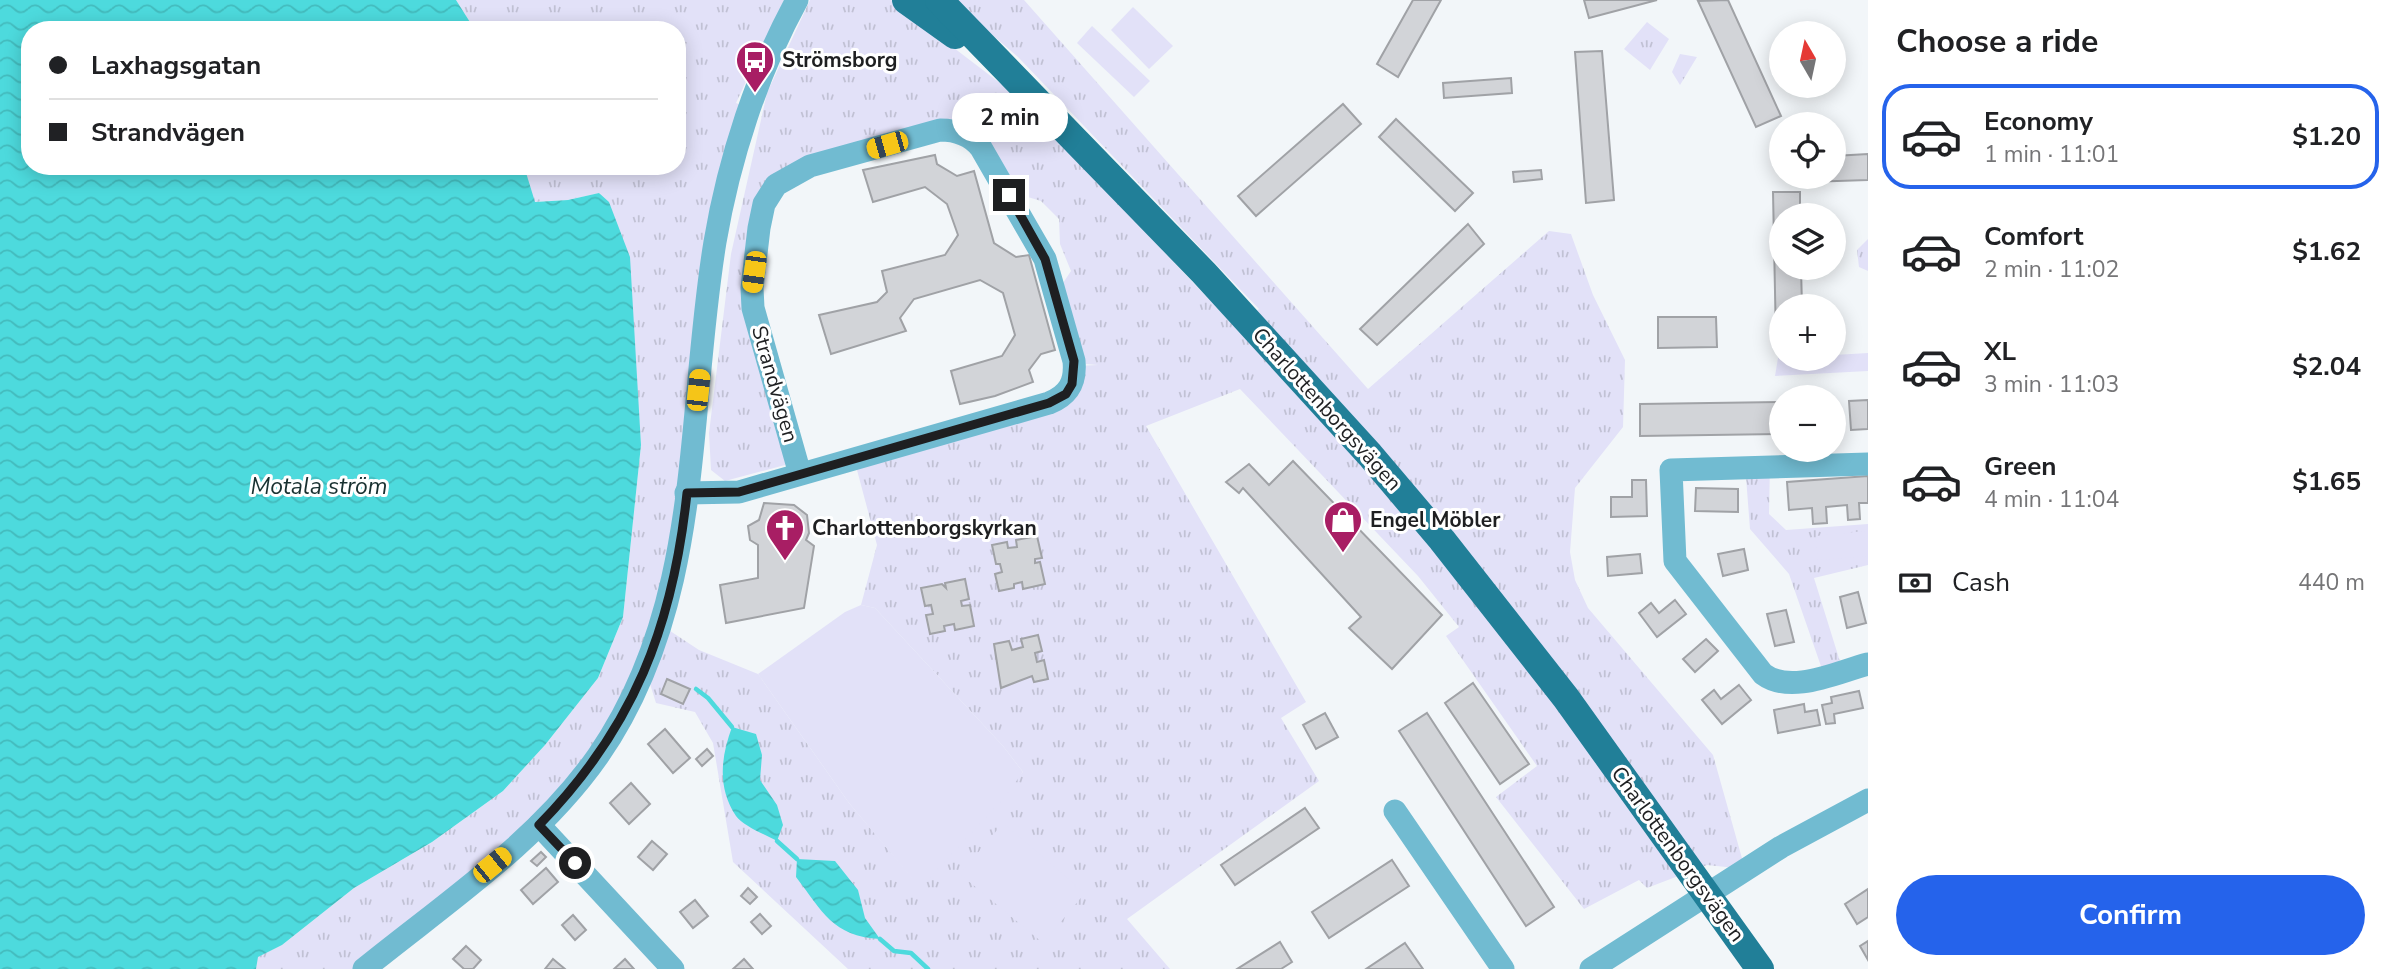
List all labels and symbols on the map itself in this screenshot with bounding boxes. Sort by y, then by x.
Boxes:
north arrow [1769,21,1846,98]
bus stop icon: Strömsborg [734,39,776,94]
place label: Strömsborg [782,46,897,74]
callout: 2 min [951,94,1067,142]
car [864,129,911,161]
route end [993,179,1025,211]
car [741,250,768,294]
street label: Charlottenborgsvägen [1246,321,1408,497]
street label: Strandvägen [745,322,805,446]
car [686,368,711,412]
water label: Motala ström [250,471,388,502]
shop icon: Engel Möbler [1322,499,1364,554]
place label: Engel Möbler [1370,506,1501,534]
church icon: Charlottenborgskyrkan [764,507,806,562]
place label: Charlottenborgskyrkan [812,514,1037,542]
street label: Charlottenborgsvägen [1605,761,1751,947]
car [470,844,515,886]
route start [559,847,591,879]

